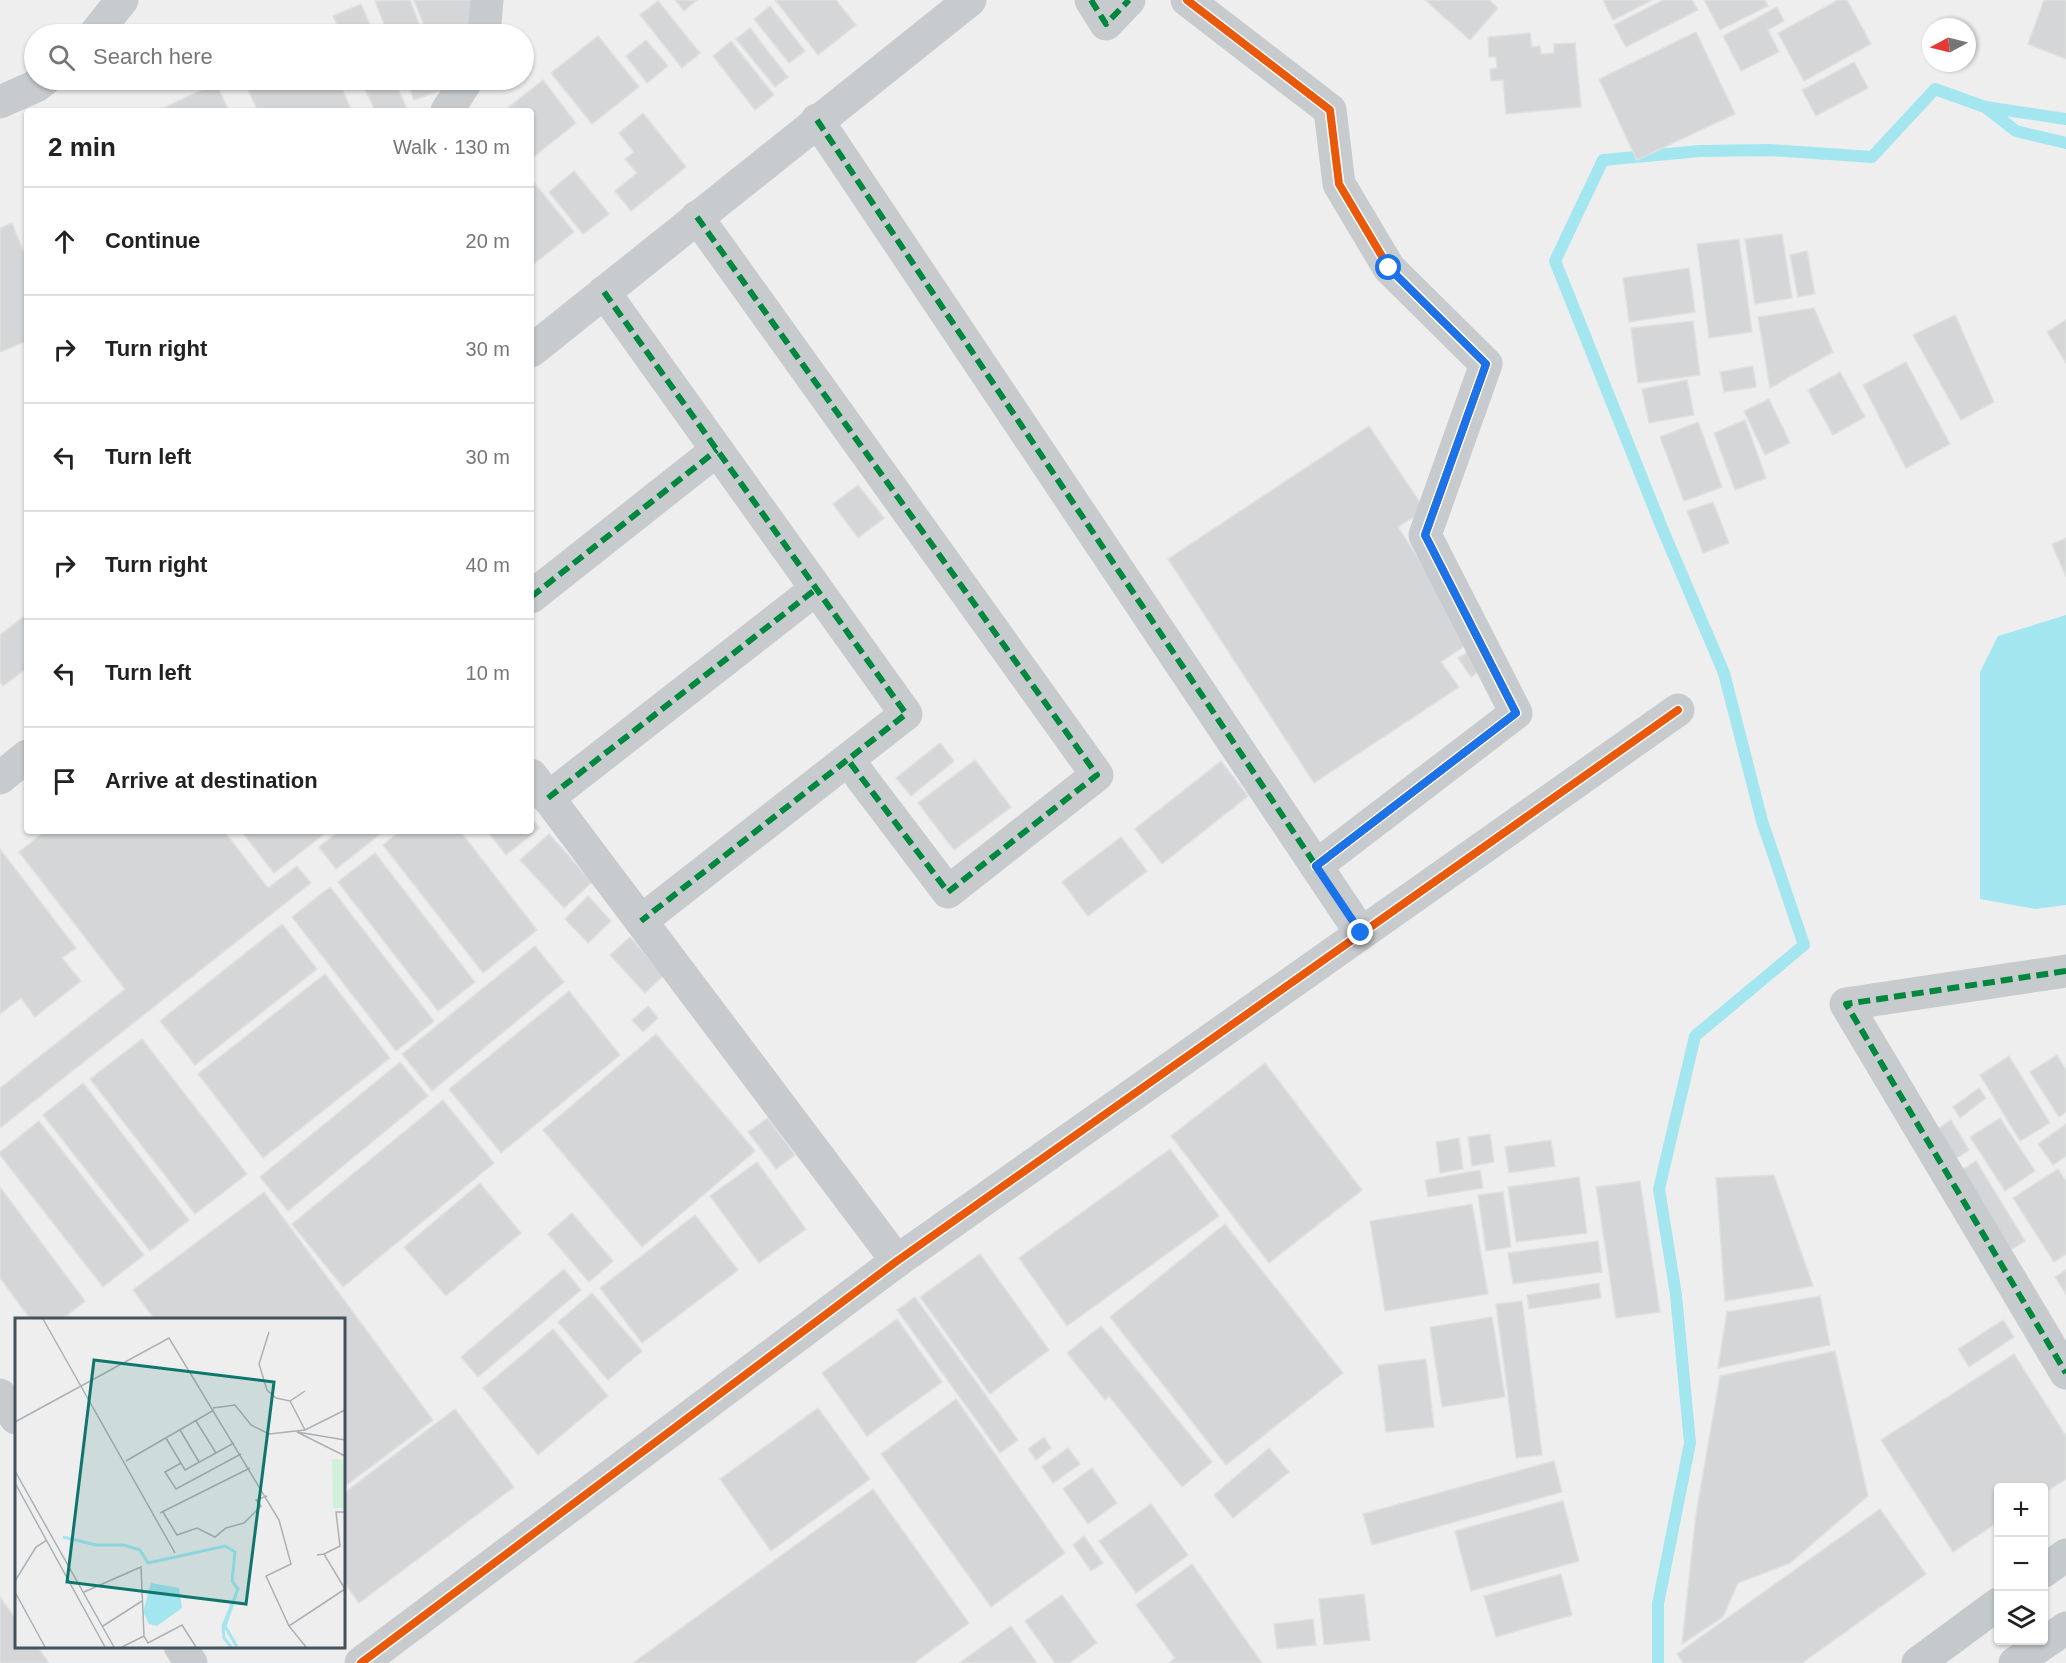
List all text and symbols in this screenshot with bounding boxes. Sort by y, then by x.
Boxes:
north arrow [1922,18,1976,72]
search box [24,24,534,90]
icon: search [45,41,78,74]
text: Search here [93,44,213,69]
text: 2 min [48,132,116,162]
text: Walk · 130 m [393,136,510,158]
icon: ahead [48,225,81,258]
text: Continue [105,228,200,253]
text: 20 m [466,230,510,252]
route start [1375,254,1401,280]
icon: right [48,333,81,366]
text: Turn right [105,336,207,361]
text: 30 m [466,338,510,360]
icon: left [48,441,81,474]
text: Turn left [105,444,191,469]
text: 30 m [466,446,510,468]
icon: right [48,549,81,582]
text: Turn right [105,552,207,577]
text: 40 m [466,554,510,576]
icon: left [48,657,81,690]
text: Turn left [105,660,191,685]
text: 10 m [466,662,510,684]
icon: arrive [48,765,81,798]
text: Arrive at destination [105,768,318,793]
route end [1347,919,1373,945]
inset map [15,1318,345,1648]
map controls [1994,1483,2048,1645]
button: + [1994,1483,2048,1537]
button: − [1994,1537,2048,1591]
button: layers [1994,1591,2048,1645]

